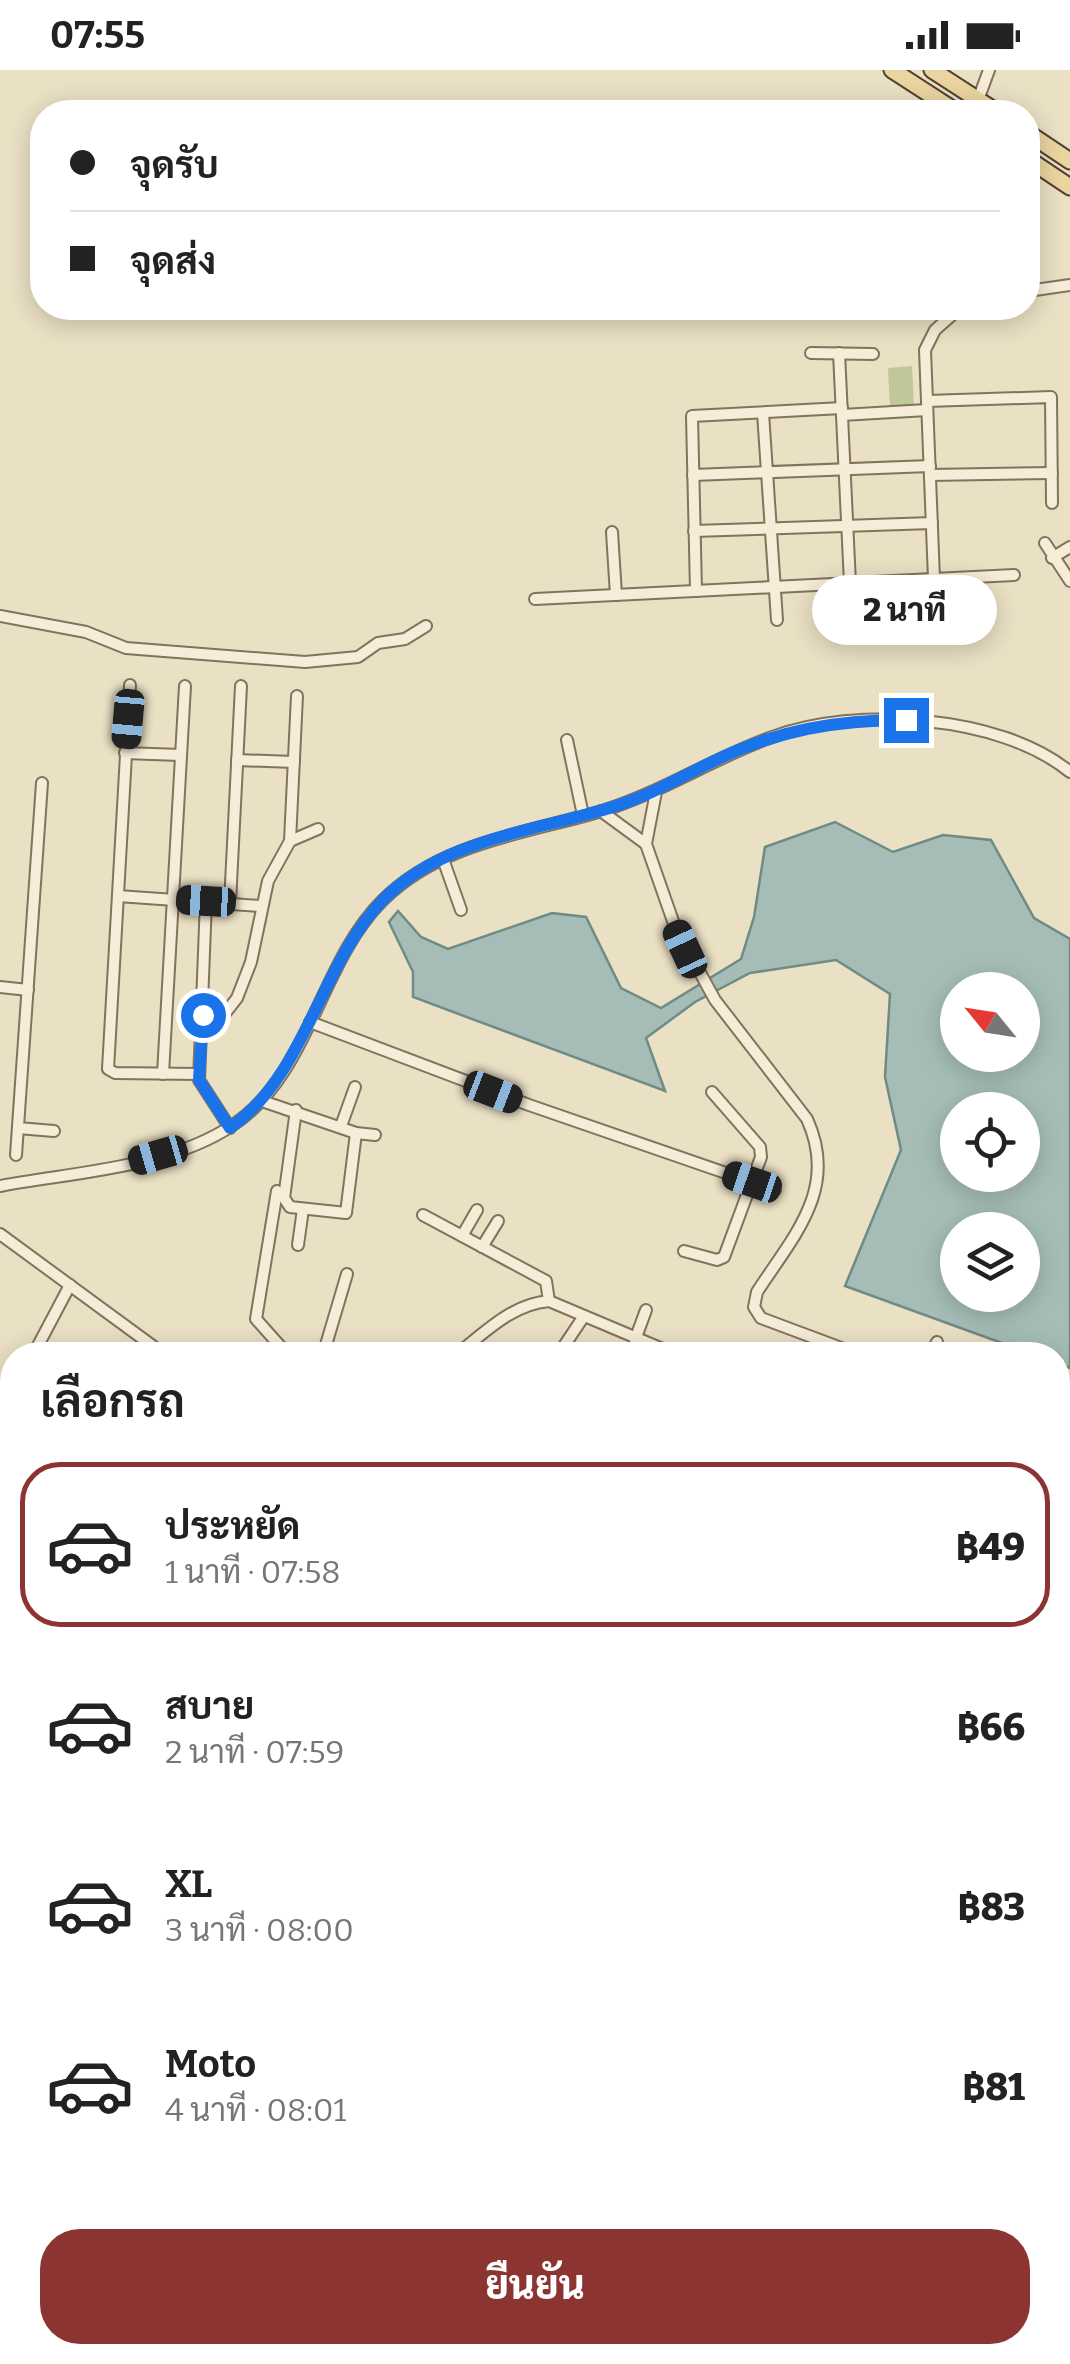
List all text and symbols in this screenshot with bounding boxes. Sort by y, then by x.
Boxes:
text: 07:55 [50,12,145,58]
text: จุดรับ [130,142,219,188]
text: จุดส่ง [130,238,216,284]
callout: 2 นาที [814,575,998,645]
text: 2 นาที [863,591,946,629]
car [110,688,146,750]
route end [884,698,929,743]
car [175,884,237,918]
car [659,915,711,983]
north arrow [940,972,1040,1072]
map controls [940,972,1040,1312]
route start [181,993,226,1038]
car [460,1067,526,1117]
button: locate [940,1092,1040,1192]
car [125,1132,191,1178]
car [719,1158,785,1206]
button: layers [940,1212,1040,1312]
text: เลือกรถ [40,1375,185,1429]
icon: car [45,1500,135,1590]
text: ประหยัด [165,1503,300,1549]
text: ฿49 [956,1524,1025,1570]
text: 1 นาที · 07:58 [165,1553,341,1591]
icon: car [45,1680,135,1770]
text: สบาย [165,1683,254,1729]
text: ฿66 [957,1704,1025,1750]
text: 2 นาที · 07:59 [165,1733,344,1771]
icon: car [45,1860,135,1950]
text: XL [165,1861,212,1907]
text: ฿83 [958,1884,1025,1930]
text: 3 นาที · 08:00 [165,1911,354,1949]
icon: car [45,2040,135,2130]
text: Moto [165,2041,256,2087]
text: ฿81 [962,2064,1025,2110]
text: 4 นาที · 08:01 [165,2091,346,2129]
button: ยืนยัน [40,2229,1030,2344]

